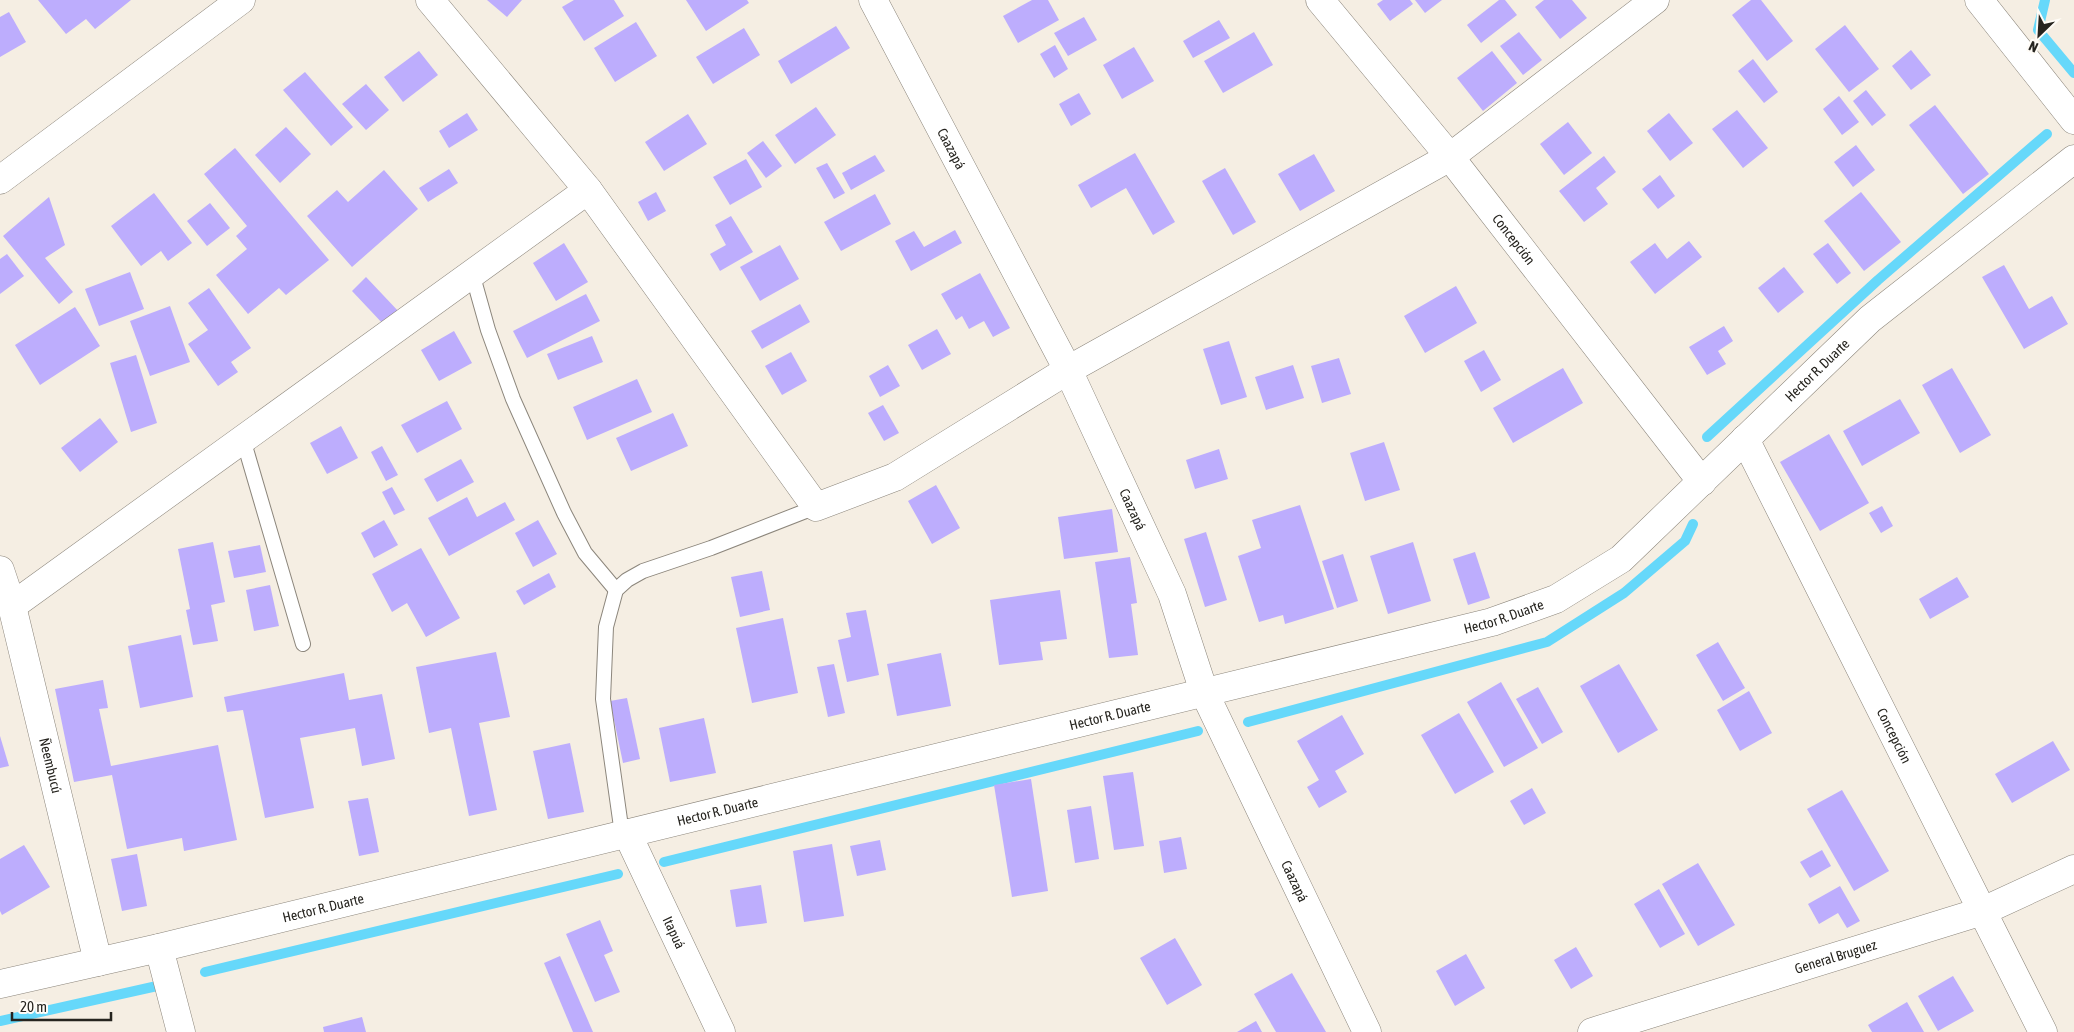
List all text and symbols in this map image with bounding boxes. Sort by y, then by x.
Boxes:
north arrow [2014,10,2064,60]
text: N [2026,38,2041,56]
street label: Caazapá [934,125,969,172]
street label: Concepción [1489,211,1538,268]
street label: Hector R. Duarte [1782,335,1853,405]
street label: Caazapá [1116,486,1149,533]
street label: Hector R. Duarte [1462,596,1546,637]
street label: Hector R. Duarte [1068,698,1152,733]
street label: Concepción [1874,705,1915,766]
street label: Ñeembucú [36,736,65,795]
street label: Hector R. Duarte [675,794,760,829]
street label: Caazapá [1278,858,1311,904]
street label: Hector R. Duarte [281,890,365,925]
street label: Itapuá [659,914,688,951]
street label: General Bruguez [1793,936,1878,977]
scale bar [12,990,111,1022]
text: 20 m [20,998,47,1015]

